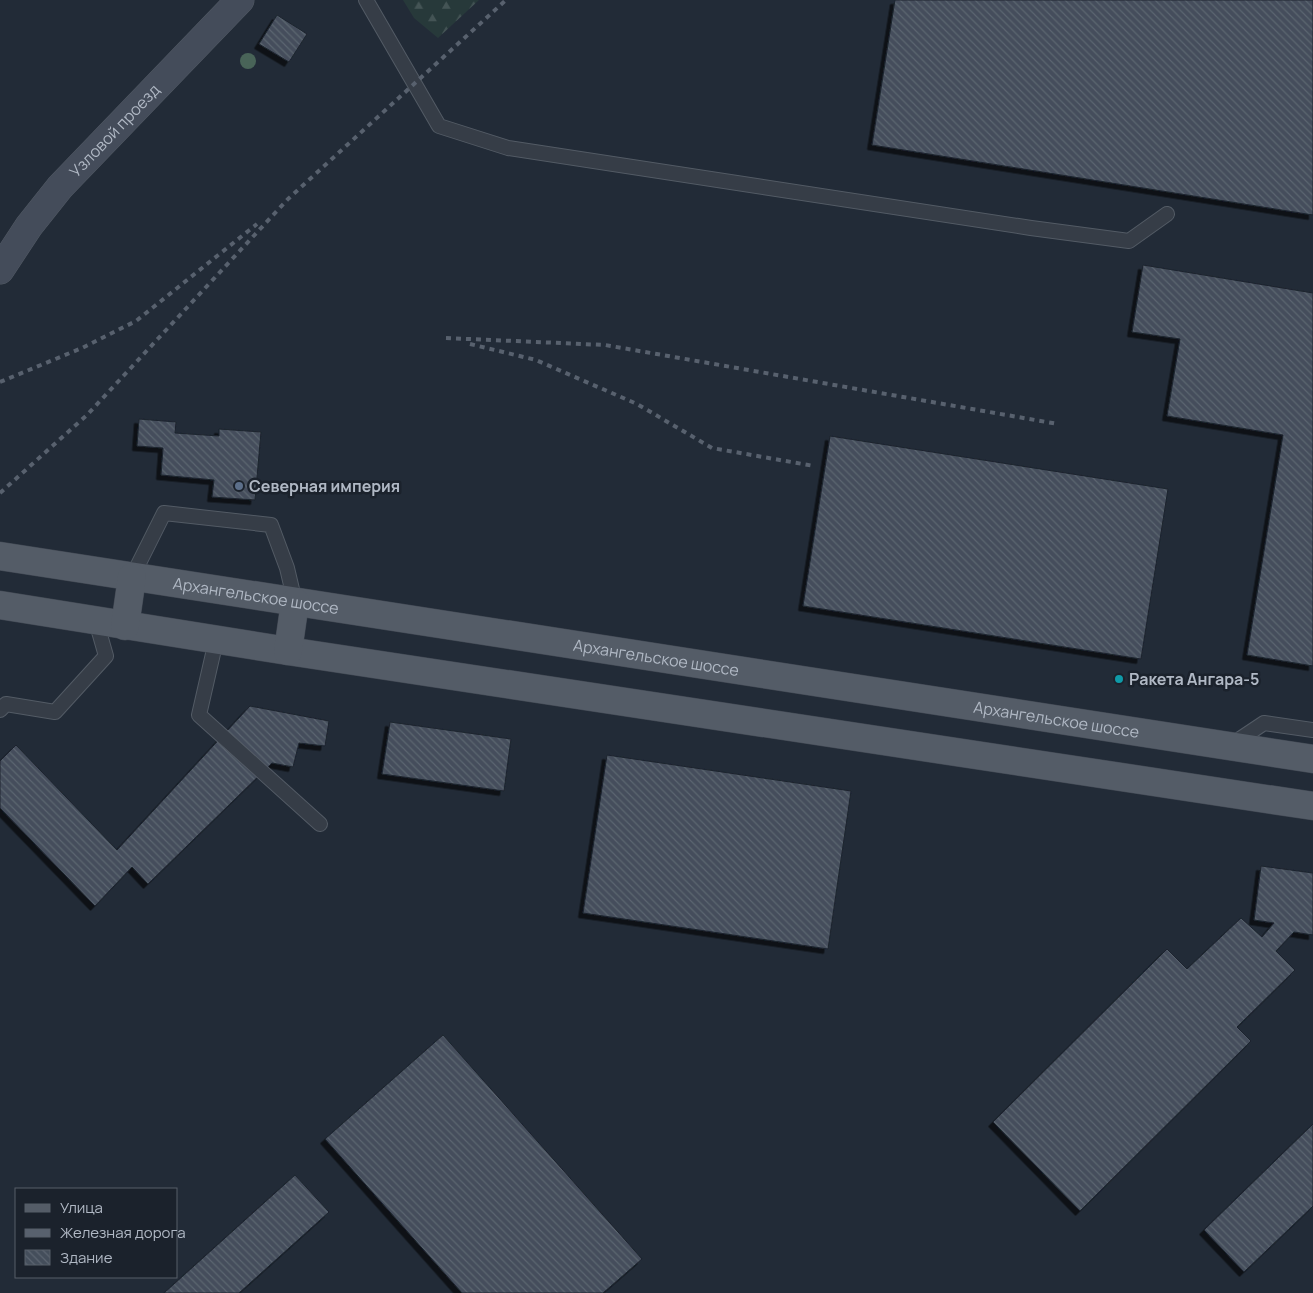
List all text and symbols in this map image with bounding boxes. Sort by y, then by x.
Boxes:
street label: Узловой проезд [64,79,165,182]
place label: Северная империя [249,475,400,497]
marker: Северная империя [233,480,245,492]
street label: Архангельское шоссе [172,572,340,619]
street label: Архангельское шоссе [572,634,741,681]
place label: Ракета Ангара-5 [1129,668,1259,690]
marker: Ракета Ангара-5 [1113,673,1125,685]
street label: Архангельское шоссе [972,696,1141,743]
legend [15,1188,178,1278]
text: Улица [60,1197,103,1218]
text: Железная дорога [60,1222,185,1243]
text: Здание [60,1247,113,1268]

